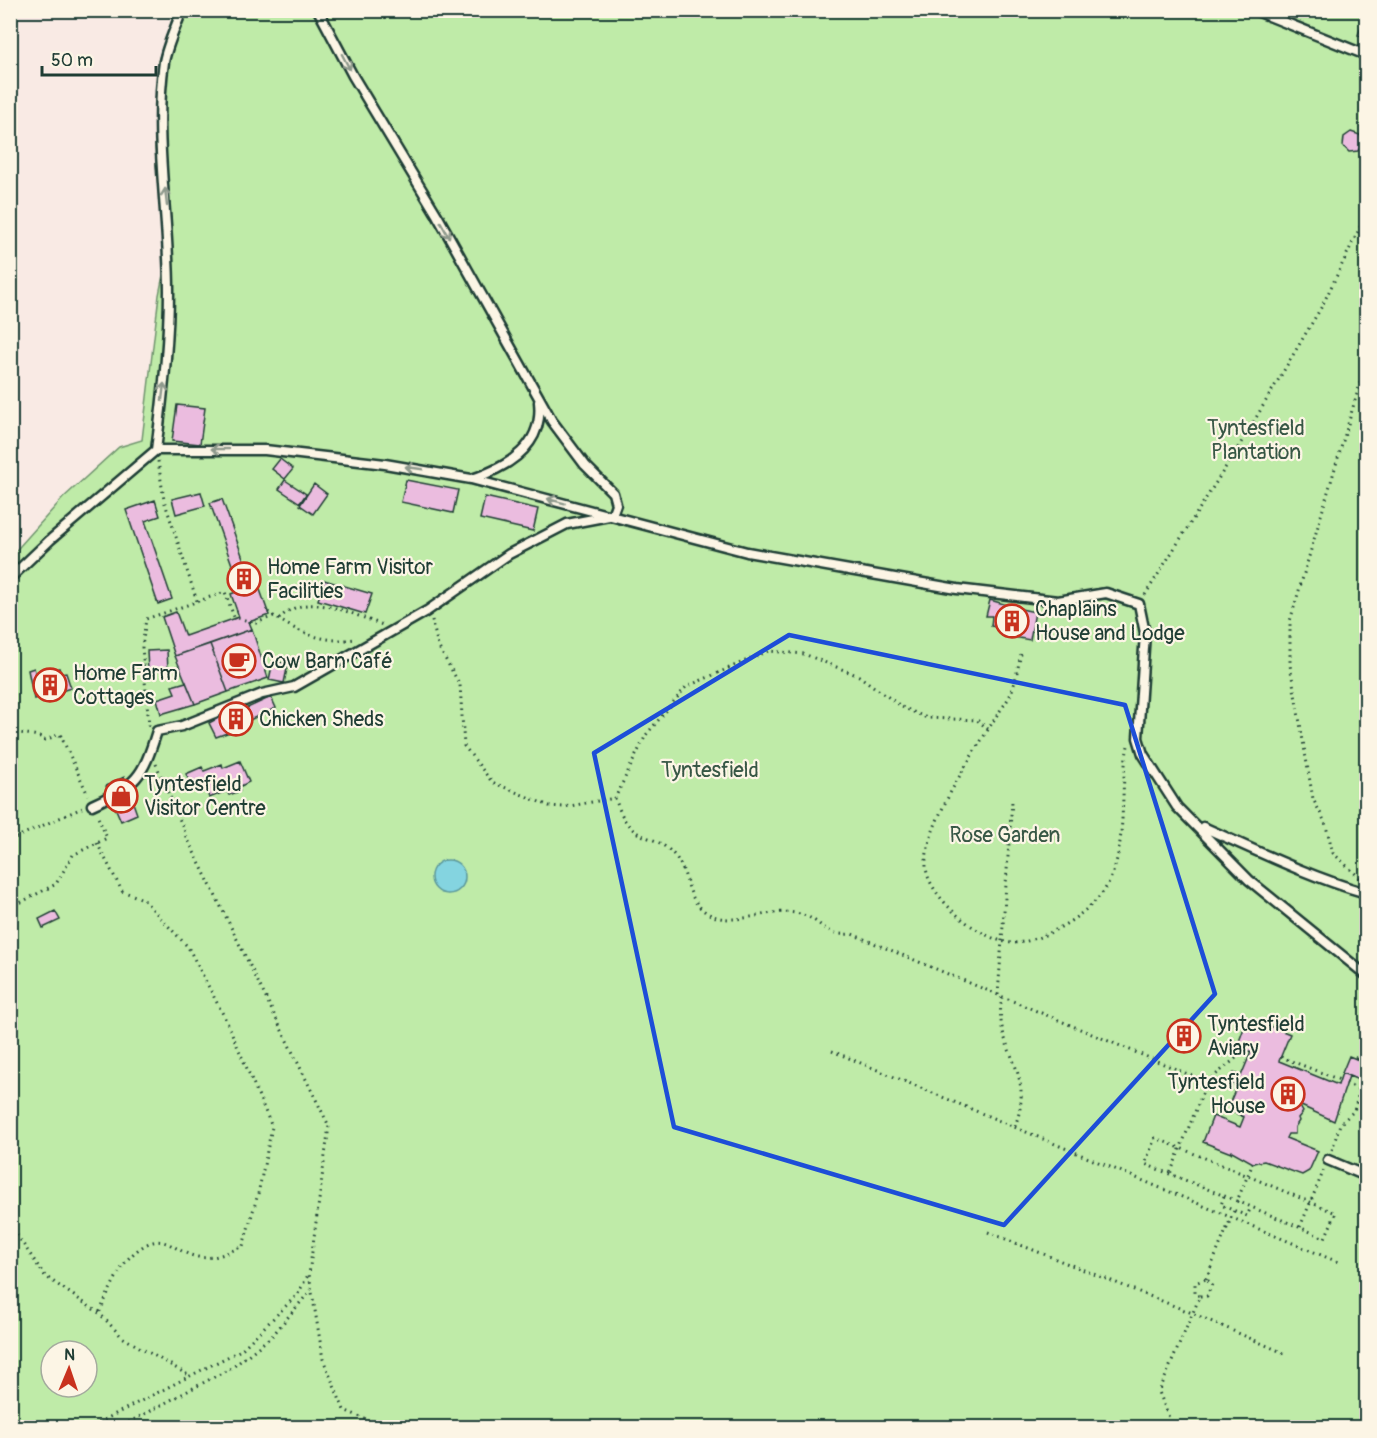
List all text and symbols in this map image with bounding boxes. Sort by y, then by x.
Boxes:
scale bar [42,39,156,77]
text: 50 m [51,49,93,72]
one-way arrow [340,53,352,70]
one-way arrow [160,188,171,208]
one-way arrow [440,220,451,238]
one-way arrow [158,383,169,402]
park label: Tyntesfield Plantation [1207,415,1305,466]
one-way arrow [210,443,230,455]
one-way arrow [404,463,424,474]
one-way arrow [547,494,566,506]
place label: Home Farm Visitor Facilities [267,554,434,605]
building icon: Home Farm Visitor Facilities [226,561,262,597]
place label: Chaplains House and Lodge [1035,596,1185,647]
building icon: Chaplains House and Lodge [994,603,1030,639]
cafe icon: Cow Barn Café [221,643,257,679]
place label: Cow Barn Café [262,648,393,675]
place label: Home Farm Cottages [73,660,178,711]
building icon: Home Farm Cottages [32,667,68,703]
building icon: Chicken Sheds [218,701,254,737]
place label: Chicken Sheds [259,706,384,733]
park label: Tyntesfield [661,757,759,784]
place label: Tyntesfield Visitor Centre [144,771,266,822]
shop icon: Tyntesfield Visitor Centre [103,778,139,814]
park label: Rose Garden [950,822,1060,849]
place label: Tyntesfield Aviary [1207,1011,1305,1062]
building icon: Tyntesfield Aviary [1166,1018,1202,1054]
place label: Tyntesfield House [1167,1069,1266,1120]
building icon: Tyntesfield House [1270,1076,1306,1112]
north arrow [39,1339,99,1399]
text: N [64,1345,75,1365]

